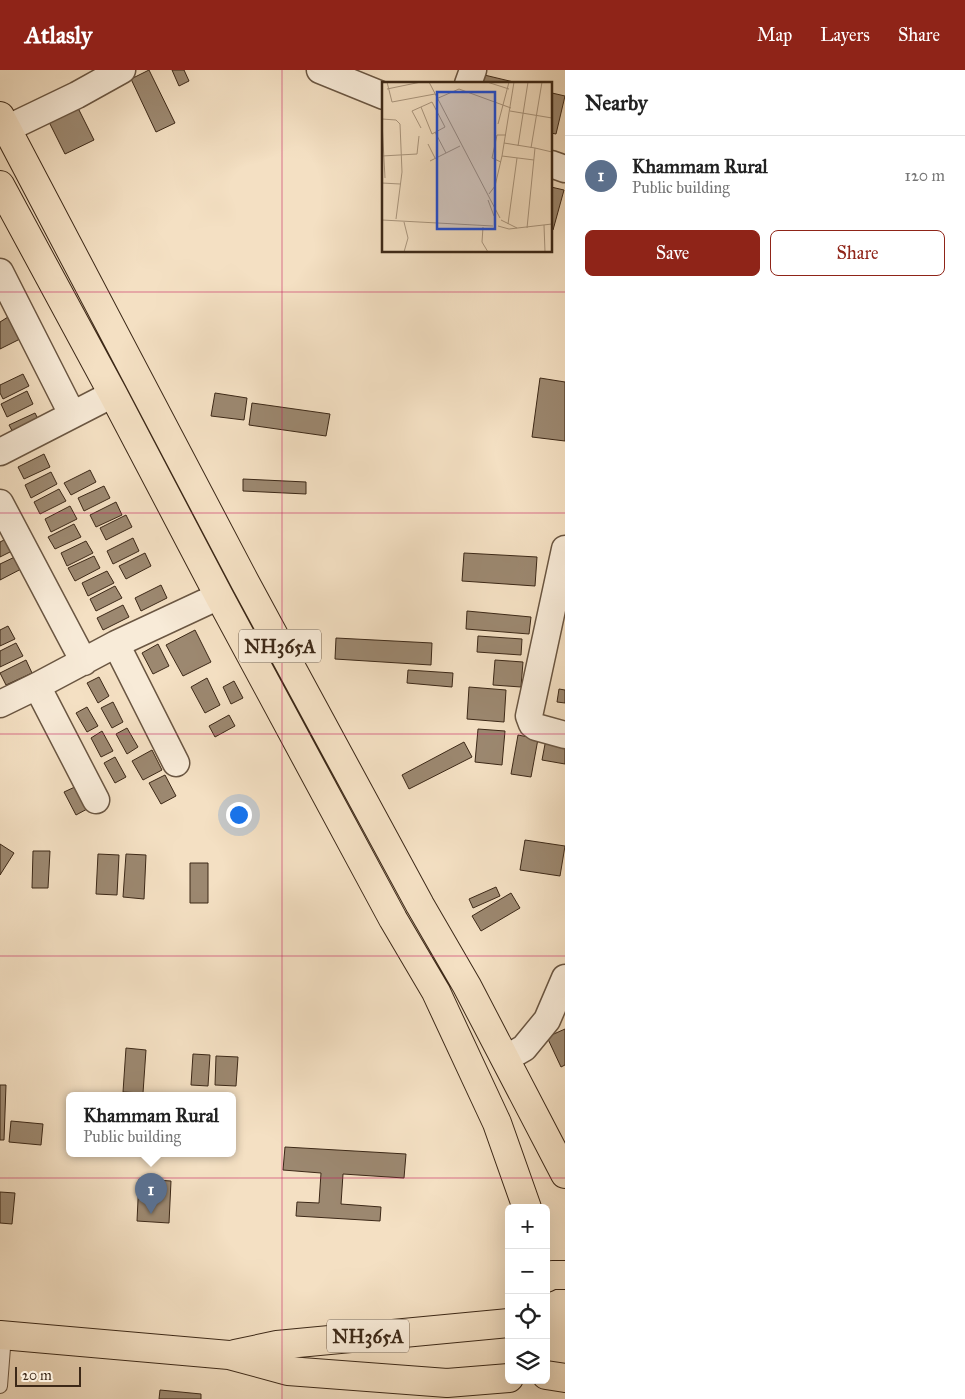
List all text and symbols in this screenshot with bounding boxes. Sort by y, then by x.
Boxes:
text: Atlasly [25,20,92,50]
text: Map [757,24,792,46]
text: Layers [820,24,870,46]
text: Share [898,24,940,46]
inset map [382,82,552,252]
text: Nearby [585,90,648,116]
text: Khammam Rural [632,155,768,178]
text: 1 [598,166,604,185]
text: 120 m [905,166,945,185]
text: Public building [632,178,730,197]
button: Save [585,230,760,276]
button: Share [770,230,945,276]
road number: NH365A [239,630,321,662]
your location [226,802,252,828]
popup [66,1092,236,1157]
text: Khammam Rural [83,1104,219,1127]
text: Public building [83,1127,181,1146]
pin: 1 [135,1173,167,1214]
map controls [505,1204,550,1384]
button: + [505,1204,550,1249]
button: − [505,1249,550,1294]
button: locate [505,1294,550,1339]
road number: NH365A [327,1320,409,1352]
button: layers [505,1339,550,1384]
scale bar [15,1364,81,1387]
text: 20 m [22,1367,52,1384]

